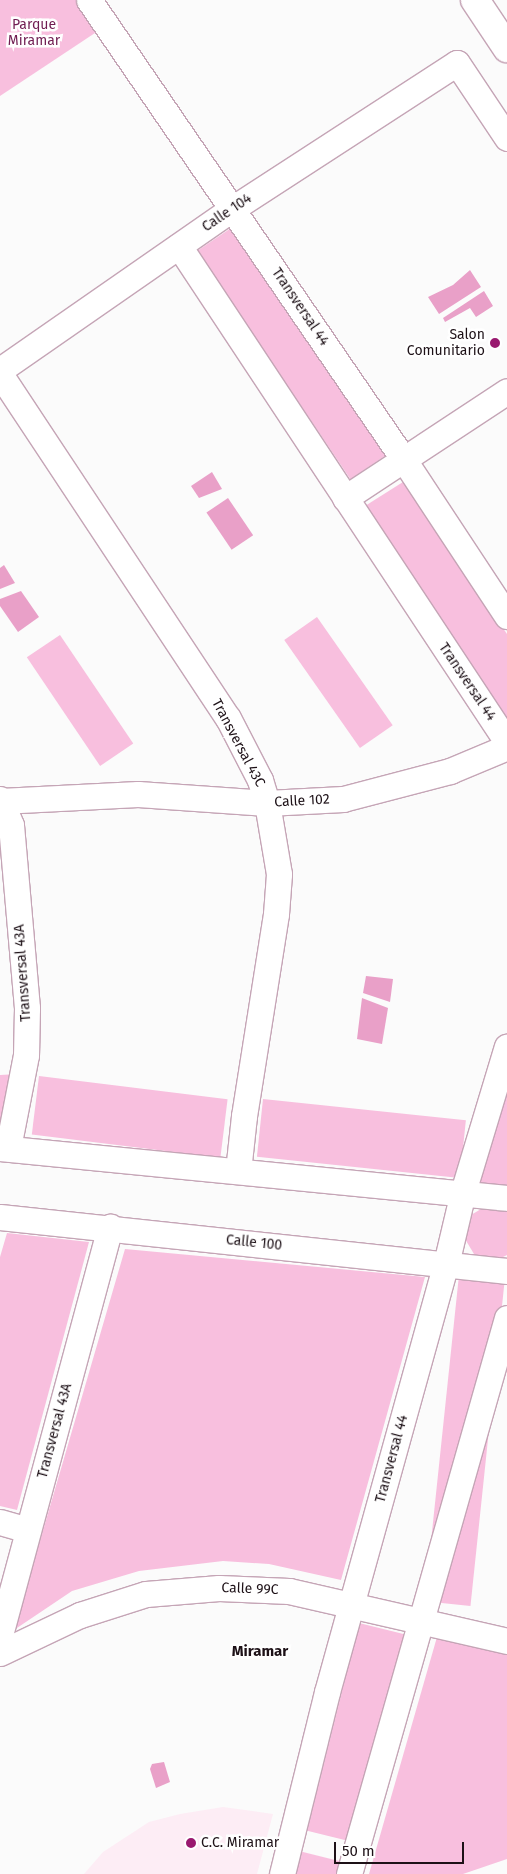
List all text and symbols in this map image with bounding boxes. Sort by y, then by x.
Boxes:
park label: Parque Miramar [8,17,60,49]
street label: Calle 104 [199,190,255,236]
street label: Transversal 44 [268,265,332,349]
place label: Salon Comunitario [407,327,485,360]
marker: Salon Comunitario [489,337,501,349]
street label: Transversal 44 [435,640,499,724]
street label: Transversal 43C [208,696,268,790]
street label: Calle 102 [274,791,330,811]
street label: Transversal 43A [11,924,35,1022]
street label: Calle 100 [225,1232,283,1254]
street label: Transversal 43A [34,1382,76,1480]
street label: Transversal 44 [372,1413,412,1505]
street label: Calle 99C [221,1580,279,1598]
district label: Miramar [232,1643,288,1661]
scale bar [337,1832,467,1864]
place label: C.C. Miramar [201,1835,279,1851]
marker: C.C. Miramar [185,1837,197,1849]
text: 50 m [342,1842,375,1860]

